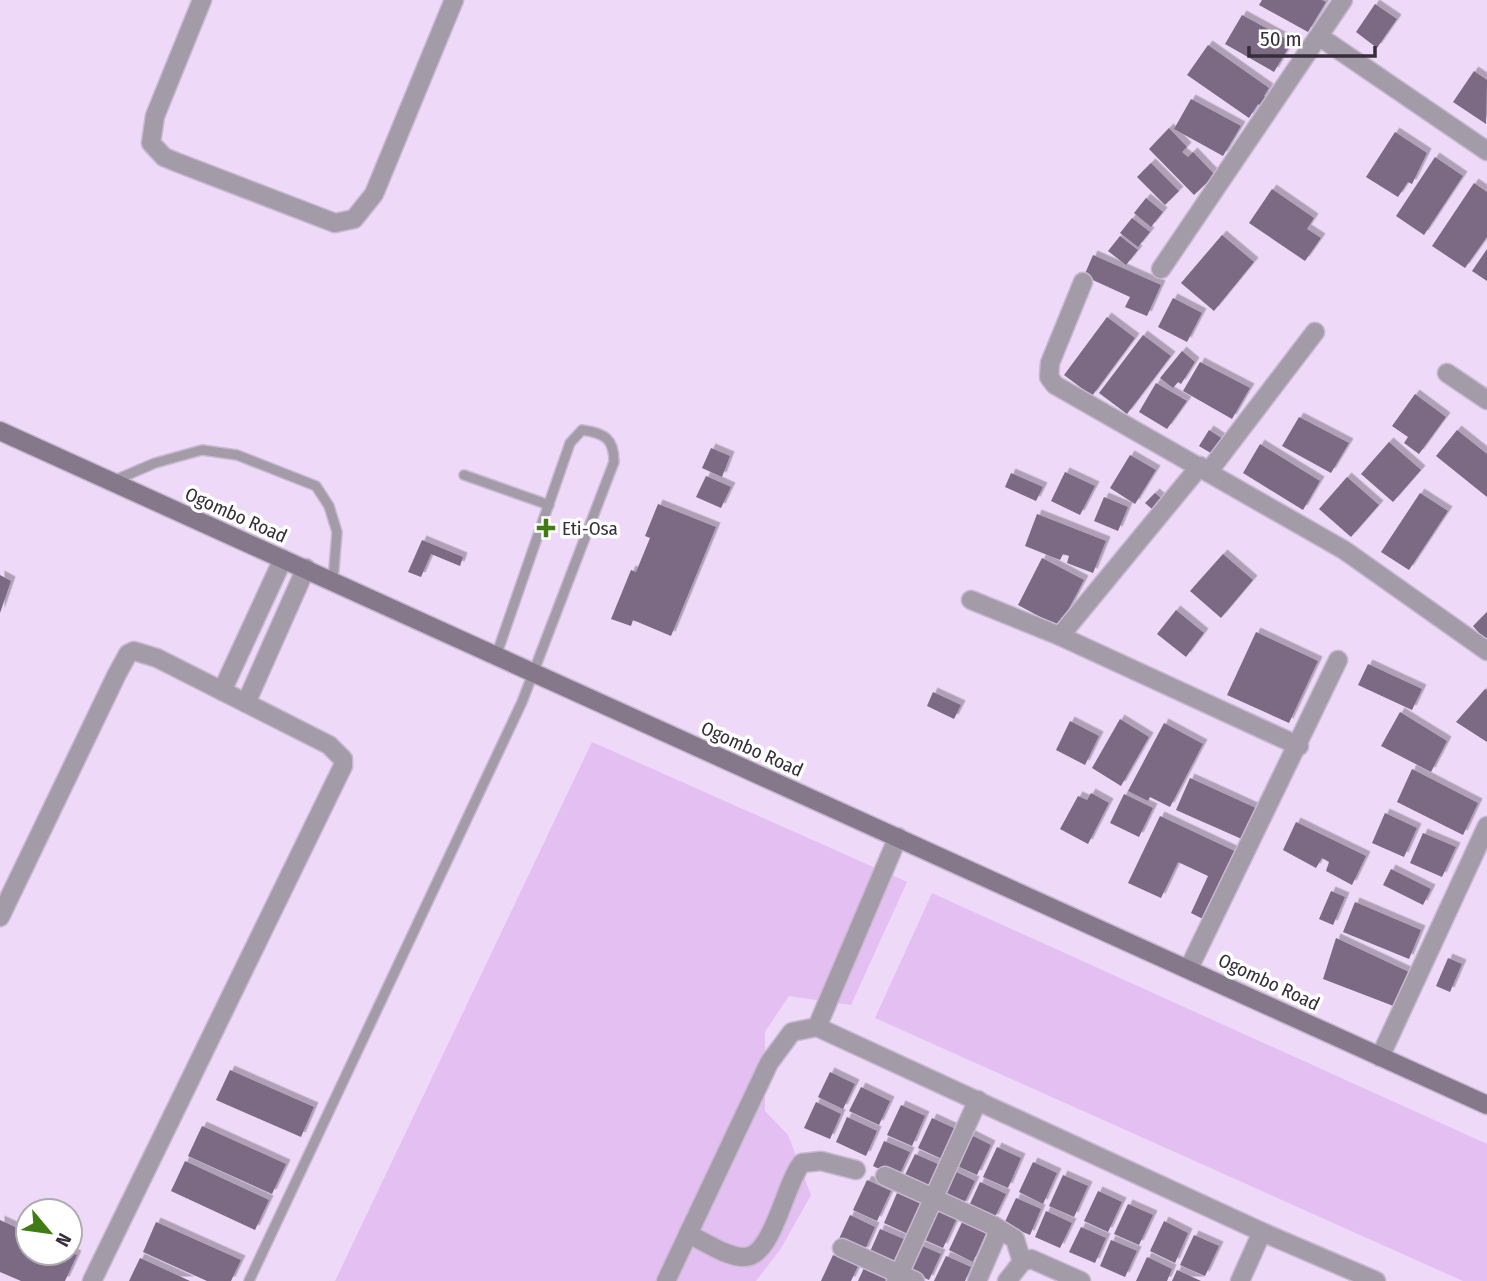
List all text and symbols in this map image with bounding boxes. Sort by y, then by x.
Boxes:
scale bar [1249,14,1375,58]
text: 50 m [1260,26,1302,52]
street label: Ogombo Road [181,482,291,548]
place label: Eti-Osa [562,517,618,540]
marker: Eti-Osa [536,518,556,538]
street label: Ogombo Road [697,716,807,782]
street label: Ogombo Road [1215,949,1323,1015]
north arrow [14,1197,84,1267]
text: N [51,1229,76,1251]

